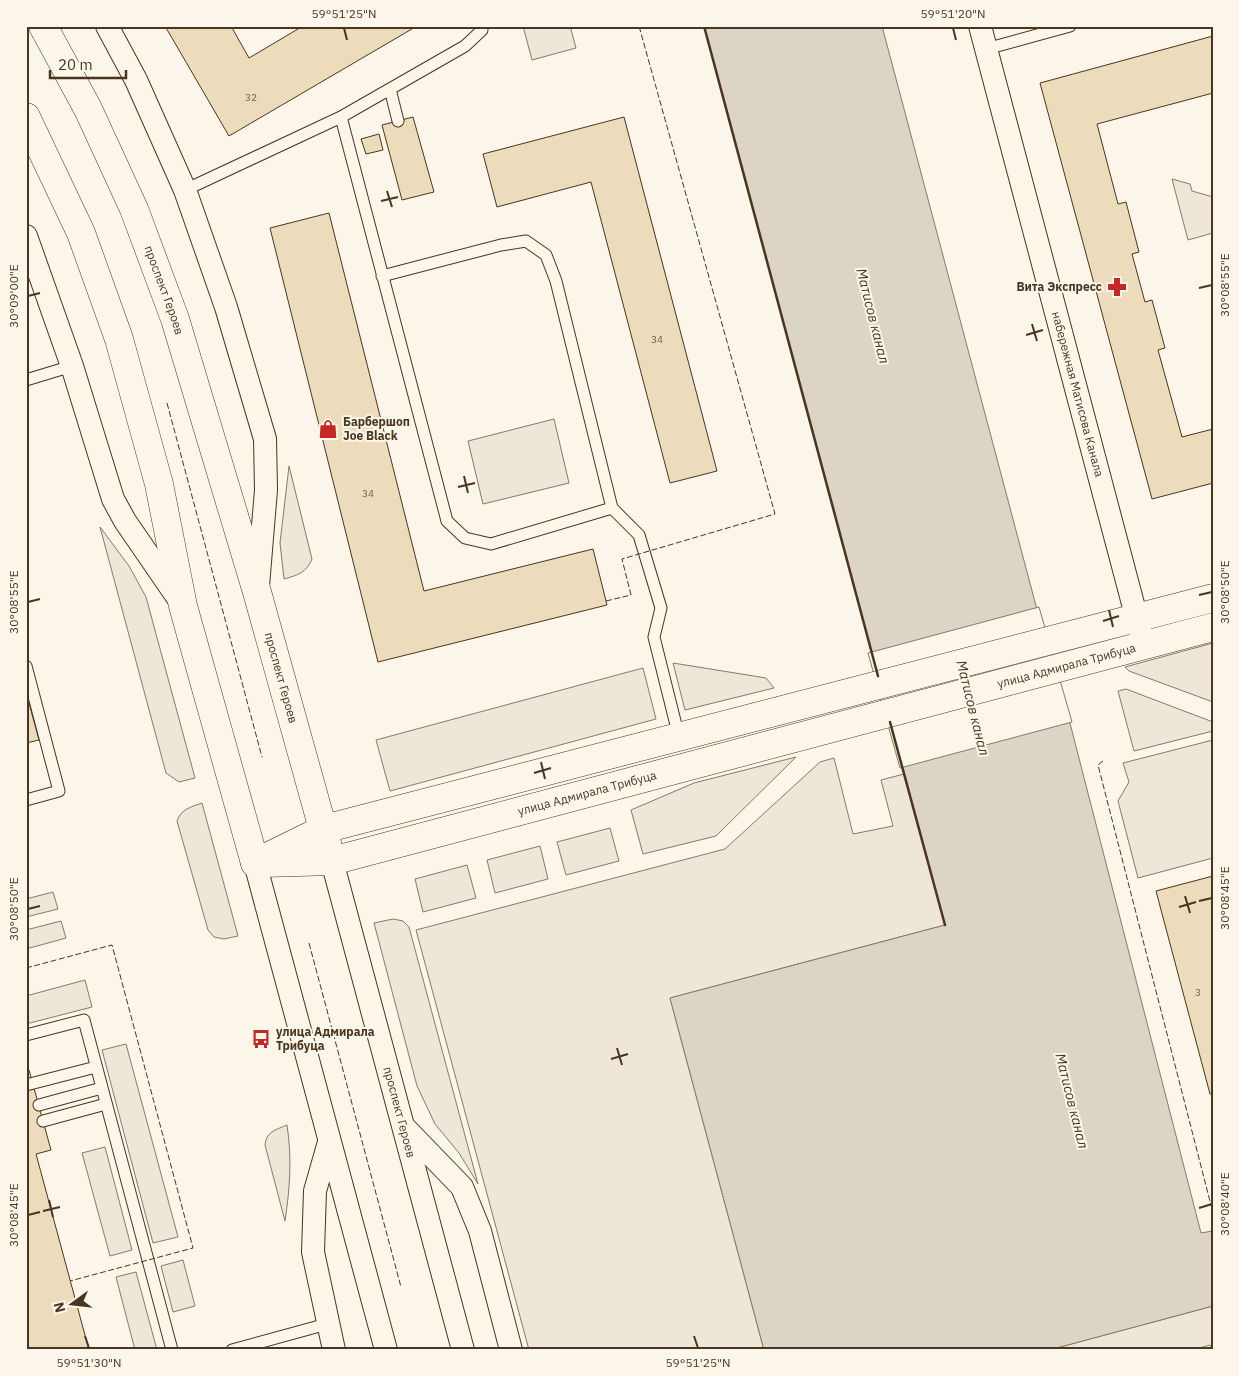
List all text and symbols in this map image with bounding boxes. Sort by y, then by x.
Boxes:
text: 59°51'25"N [311,6,377,21]
text: 59°51'20"N [920,6,986,21]
scale bar [50,48,126,80]
text: 20 m [58,55,93,74]
house number: 32 [245,91,257,104]
street label: проспект Героев [141,243,187,336]
text: 30°08'55"E [1217,253,1232,317]
text: 30°09'00"E [6,264,21,328]
water label: Матисов канал [852,266,894,366]
pharmacy icon: Вита Экспресс [1106,276,1128,298]
place label: Вита Экспресс [1016,279,1102,294]
street label: набережная Матисова Канала [1049,310,1107,479]
house number: 34 [651,333,663,346]
place label: Барбершоп Joe Black [343,414,410,443]
shop icon: Барбершоп Joe Black [317,418,339,440]
house number: 34 [362,487,374,500]
text: 30°08'50"E [1217,560,1232,624]
text: 30°08'55"E [6,570,21,634]
street label: проспект Героев [262,631,301,725]
street label: улица Адмирала Трибуца [995,640,1138,691]
water label: Матисов канал [952,658,994,758]
street label: улица Адмирала Трибуца [516,767,659,818]
text: 30°08'45"E [1217,866,1232,930]
text: 30°08'50"E [6,877,21,941]
house number: 3 [1195,986,1201,999]
place label: улица Адмирала Трибуца [276,1024,375,1053]
bus stop icon: улица Адмирала Трибуца [250,1028,272,1050]
water label: Матисов канал [1051,1051,1093,1151]
street label: проспект Героев [380,1065,419,1159]
text: 30°08'40"E [1217,1172,1232,1236]
text: 30°08'45"E [6,1183,21,1247]
north arrow [48,1278,98,1328]
text: N [49,1300,69,1315]
text: 59°51'30"N [56,1355,122,1370]
text: 59°51'25"N [665,1355,731,1370]

